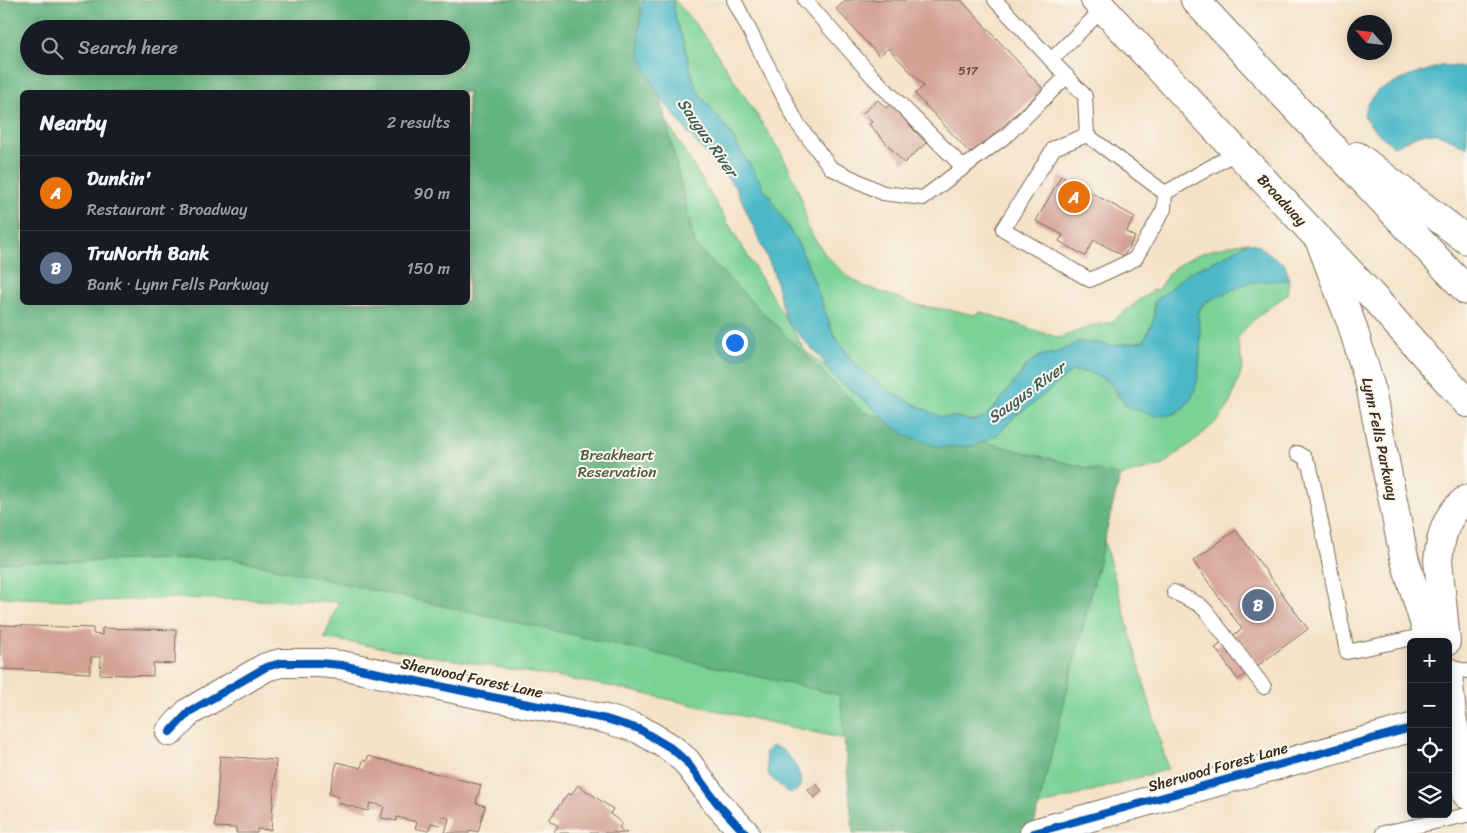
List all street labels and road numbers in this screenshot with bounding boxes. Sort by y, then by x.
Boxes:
street label: Broadway [1251,168,1314,233]
street label: Lynn Fells Parkway [1354,375,1406,503]
street label: Sherwood Forest Lane [398,650,546,706]
street label: Sherwood Forest Lane [1145,734,1291,799]

